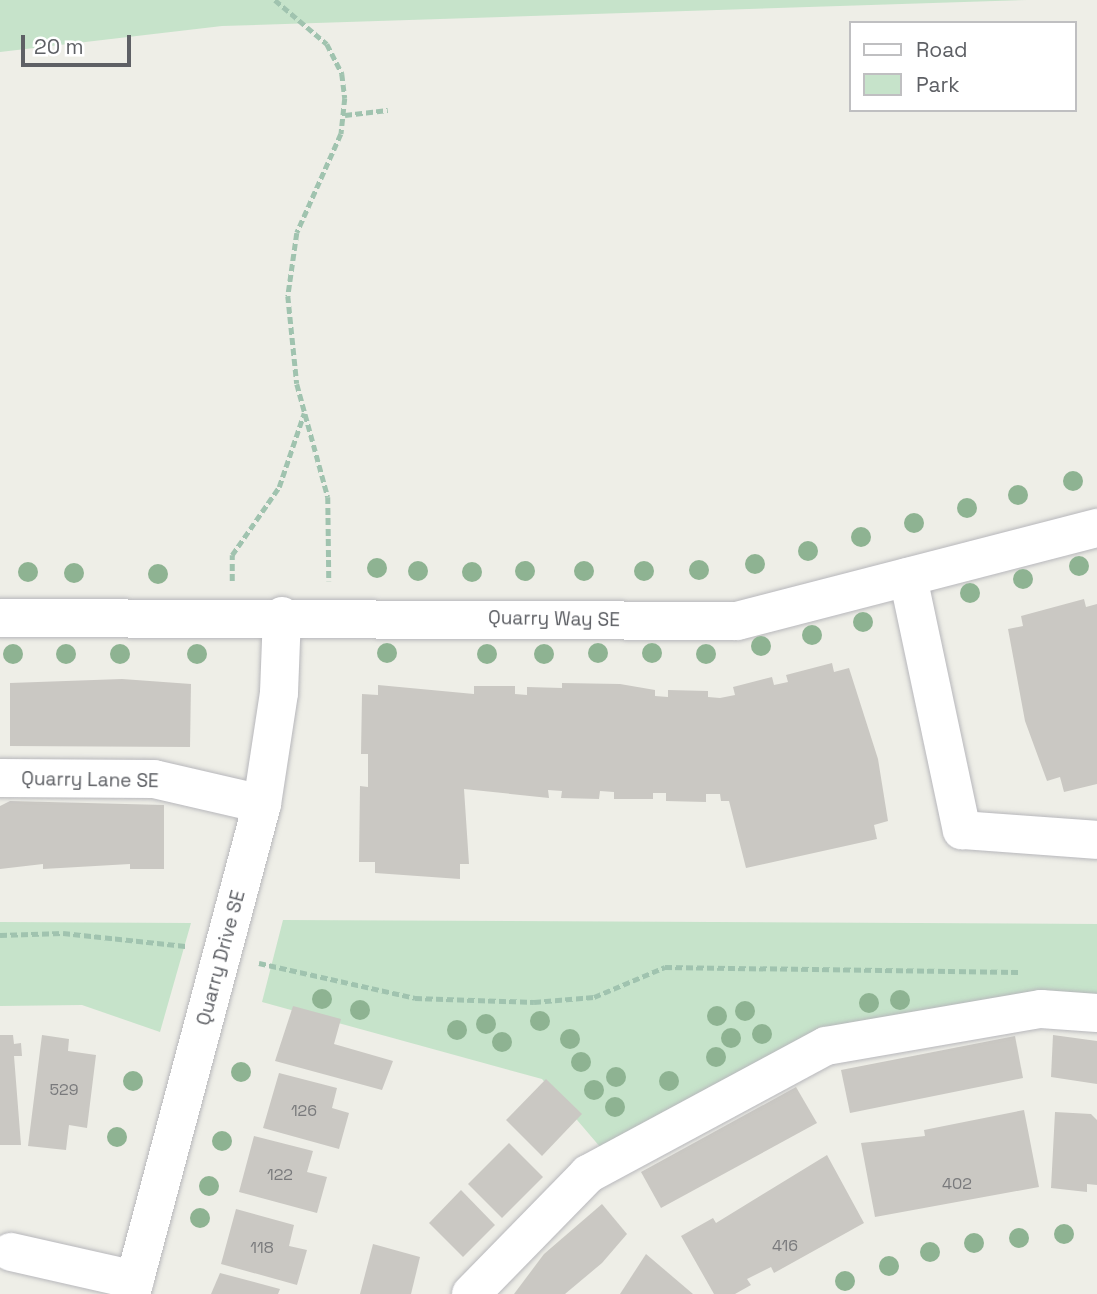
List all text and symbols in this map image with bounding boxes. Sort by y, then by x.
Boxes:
scale bar [24,21,135,65]
legend [848,21,1076,112]
text: 20 m [34,33,84,60]
text: Road [916,36,968,63]
text: Park [916,71,960,98]
street label: Quarry Way SE [488,606,620,632]
street label: Quarry Lane SE [21,767,159,793]
street label: Quarry Drive SE [192,888,250,1028]
house number: 529 [50,1080,78,1100]
house number: 126 [291,1101,317,1121]
house number: 122 [267,1165,293,1185]
house number: 402 [942,1174,972,1194]
house number: 416 [772,1236,798,1256]
house number: 118 [250,1238,274,1258]

